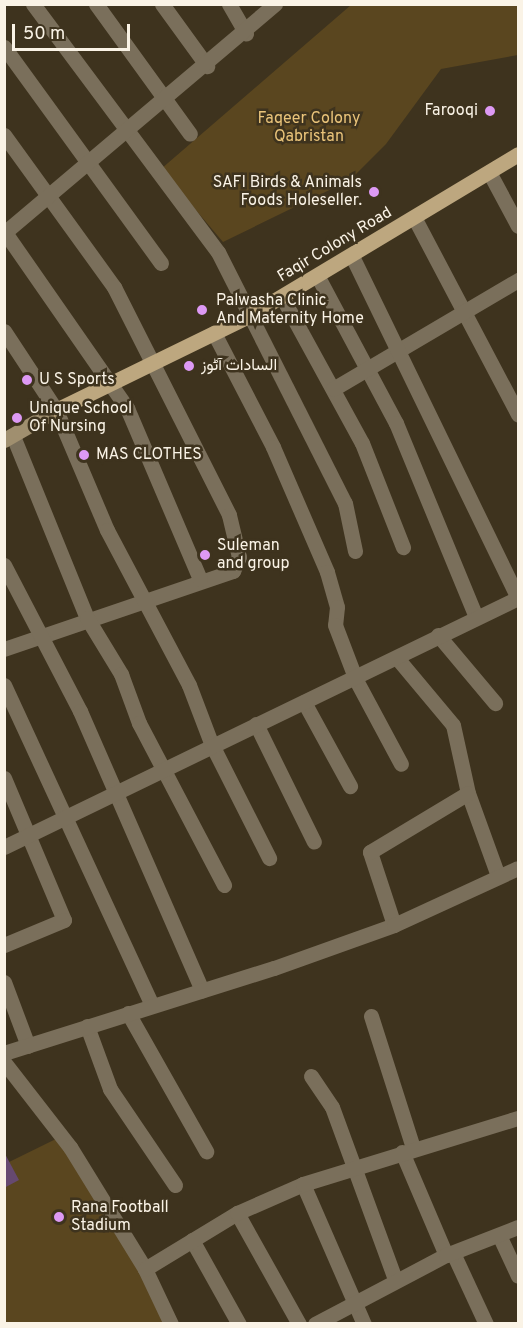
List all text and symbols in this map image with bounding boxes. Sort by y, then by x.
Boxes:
scale bar [15,12,134,50]
text: 50 m [23,23,65,46]
place label: Farooqi [424,101,478,121]
marker: Farooqi [483,104,497,118]
park label: Faqeer Colony Qabristan [258,109,360,147]
place label: SAFI Birds & Animals Foods Holeseller. [212,173,362,211]
marker: SAFI Birds & Animals Foods Holeseller. [367,185,381,199]
street label: Faqir Colony Road [274,203,396,287]
place label: Palwasha Clinic And Maternity Home [216,291,364,329]
marker: Palwasha Clinic And Maternity Home [193,301,211,319]
place label: السادات آٹوز [201,356,277,376]
marker: السادات آٹوز [182,359,196,373]
place label: U S Sports [39,370,115,390]
marker: U S Sports [20,373,34,387]
place label: Unique School Of Nursing [29,399,132,437]
marker: Unique School Of Nursing [10,411,24,425]
place label: MAS CLOTHES [96,445,202,465]
marker: MAS CLOTHES [77,448,91,462]
place label: Suleman and group [217,536,290,574]
marker: Suleman and group [198,548,212,562]
place label: Rana Football Stadium [71,1198,169,1236]
marker: Rana Football Stadium [52,1210,66,1224]

